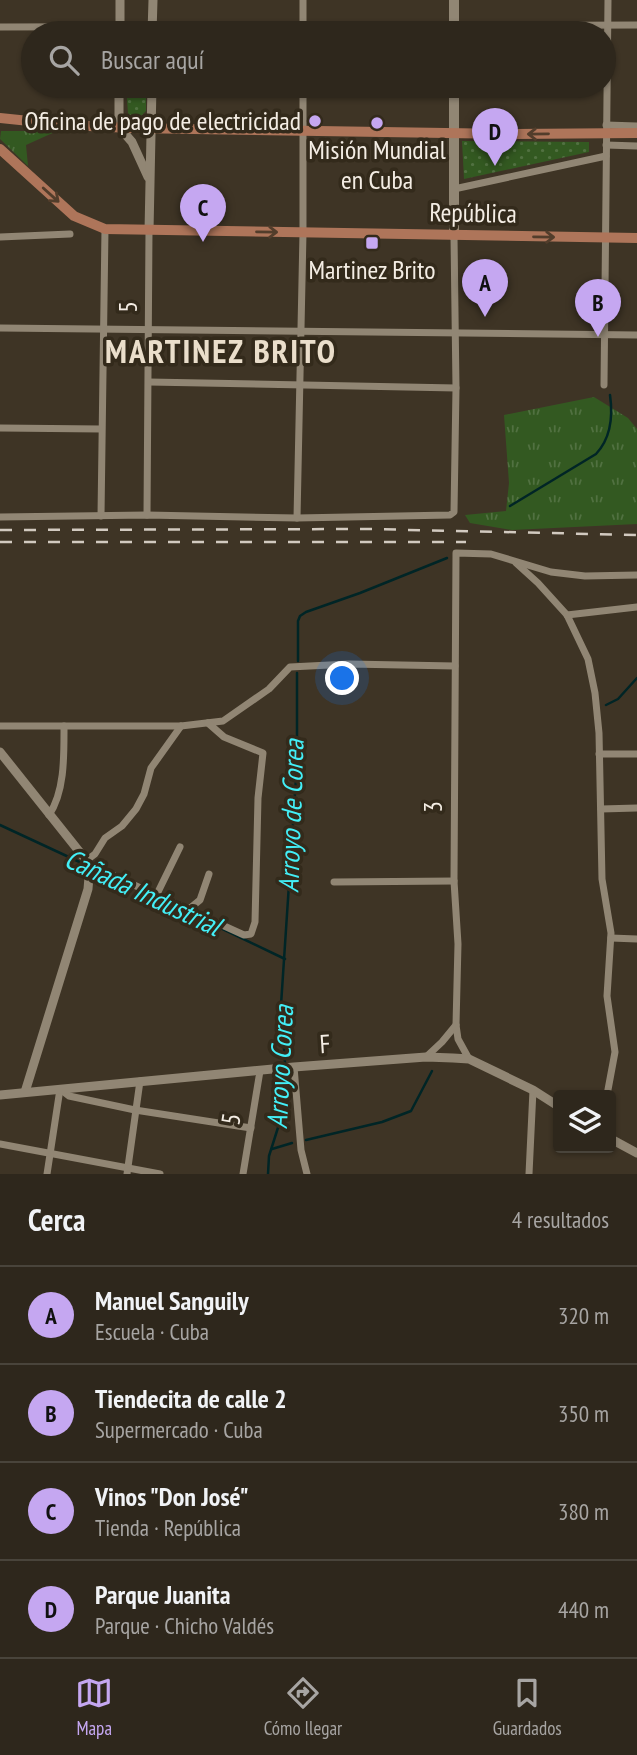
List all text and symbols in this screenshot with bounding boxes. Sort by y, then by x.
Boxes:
search box [21,21,616,98]
icon: search [45,41,83,79]
text: Buscar aquí [101,43,204,76]
place label: Oficina de pago de electricidad [24,104,301,137]
pin: D [472,108,518,166]
marker: Oficina de pago de electricidad [307,113,323,129]
marker: Misión Mundial en Cuba [369,115,385,131]
one-way arrow [527,127,550,141]
place label: Misión Mundial en Cuba [308,133,446,196]
pin: C [180,184,226,242]
one-way arrow [42,187,60,203]
street label: República [429,195,517,230]
one-way arrow [256,226,279,239]
one-way arrow [532,230,555,244]
marker: Martinez Brito [364,235,380,251]
place label: Martinez Brito [309,253,435,286]
pin: A [462,259,508,317]
pin: B [575,279,621,337]
street label: 5 [111,301,144,313]
district label: MARTINEZ BRITO [105,329,337,372]
your location [325,661,359,695]
water label: Arroyo de Corea [269,737,312,893]
street label: 3 [416,801,449,813]
water label: Cañada Industrial [59,839,229,945]
water label: Arroyo Corea [258,1003,301,1130]
street label: F [318,1027,331,1060]
map controls [553,1090,616,1153]
button: layers [553,1090,616,1153]
street label: 5 [213,1111,248,1127]
text: Cerca [28,1200,85,1239]
text: 4 resultados [512,1205,609,1234]
text: Manuel Sanguily [95,1284,249,1317]
text: A [45,1301,57,1330]
text: 320 m [558,1301,609,1330]
text: Escuela · Cuba [95,1317,209,1346]
text: Tiendecita de calle 2 [95,1382,287,1415]
text: B [45,1399,57,1428]
text: 350 m [558,1399,609,1428]
text: Supermercado · Cuba [95,1415,263,1444]
text: Vinos "Don José" [95,1480,249,1513]
text: C [46,1497,56,1526]
text: 380 m [558,1497,609,1526]
text: Tienda · República [95,1513,241,1542]
text: Parque Juanita [95,1578,230,1611]
text: D [45,1595,57,1624]
text: 440 m [558,1595,609,1624]
text: Parque · Chicho Valdés [95,1611,274,1640]
tab: Mapa [75,1674,113,1740]
tab: Cómo llegar [264,1674,342,1740]
tab: Guardados [493,1674,562,1740]

